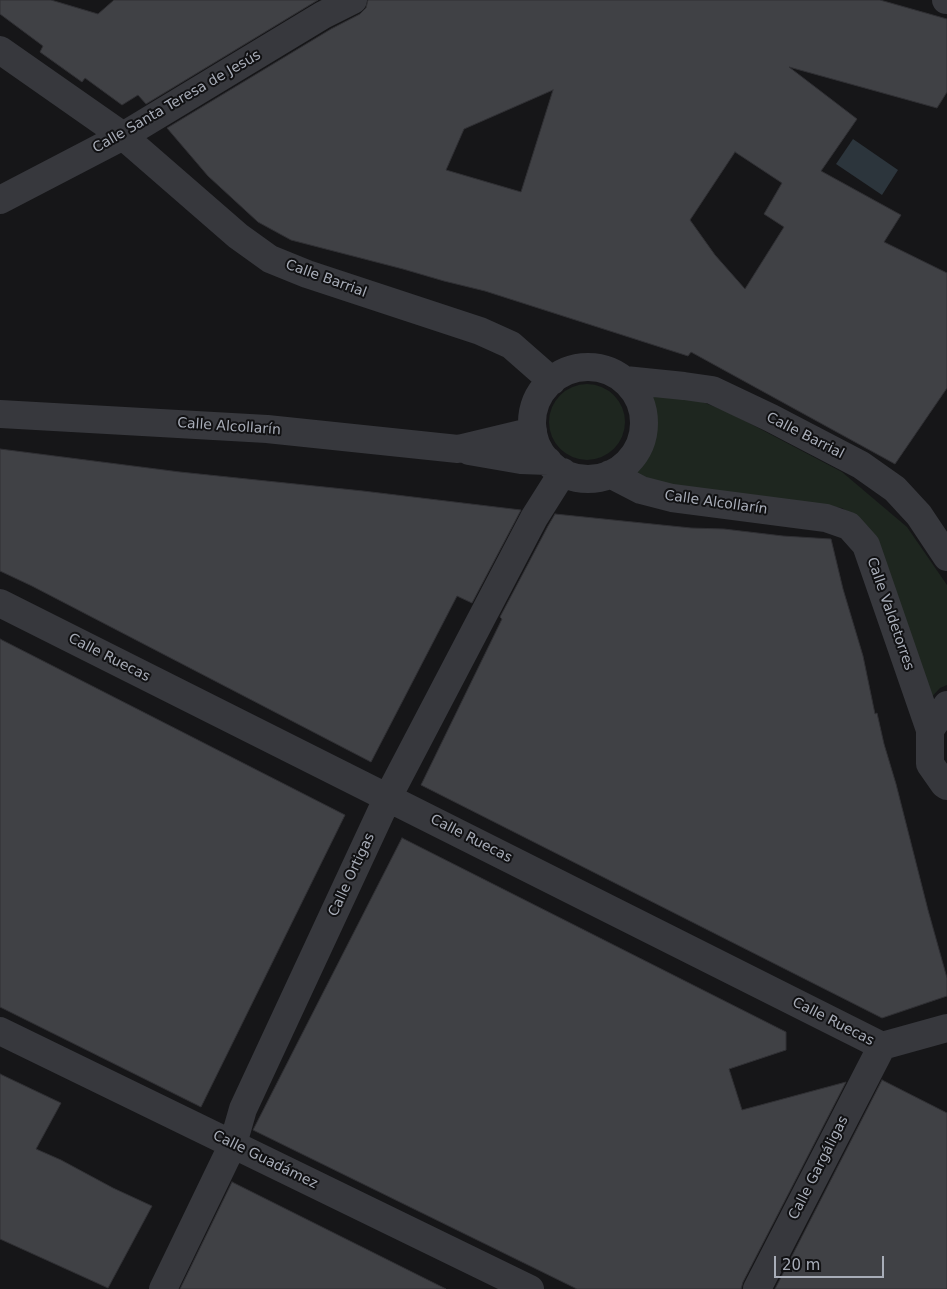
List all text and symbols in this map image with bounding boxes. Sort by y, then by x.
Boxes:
street label: Calle Santa Teresa de Jesús [90,47,264,157]
street label: Calle Barrial [283,257,369,301]
street label: Calle Barrial [763,409,847,463]
street label: Calle Alcollarín [177,415,281,439]
street label: Calle Alcollarín [663,487,769,519]
street label: Calle Valdetorres [863,555,917,673]
street label: Calle Ruecas [65,630,153,686]
street label: Calle Ruecas [427,811,515,867]
street label: Calle Ortigas [325,831,379,919]
street label: Calle Ruecas [789,994,877,1050]
street label: Calle Gargáligas [786,1113,852,1223]
street label: Calle Guadámez [210,1127,320,1193]
scale bar [777,1246,887,1278]
text: 20 m [782,1256,820,1274]

